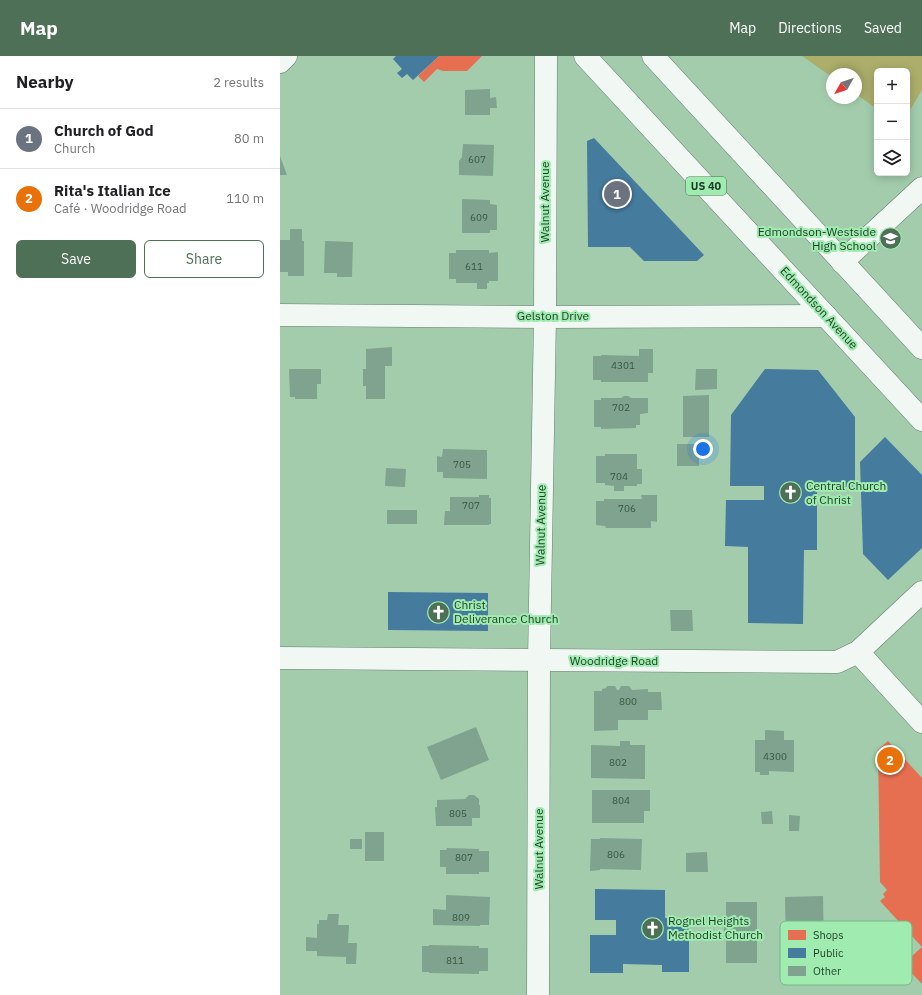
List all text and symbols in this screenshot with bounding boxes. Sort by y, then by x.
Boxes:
text: Map [20,16,58,40]
text: Map [729,19,756,37]
text: Directions [778,19,842,37]
text: Saved [864,19,902,37]
north arrow [826,68,862,104]
map controls [874,68,910,176]
button: + [874,68,910,104]
text: Nearby [16,71,74,93]
text: 2 results [213,74,264,91]
button: − [874,104,910,140]
text: Church of God [54,121,154,140]
text: 1 [25,130,33,147]
text: 80 m [234,130,264,147]
text: Church [54,140,95,157]
button: layers [874,140,910,176]
house number: 607 [468,153,486,166]
street label: Walnut Avenue [537,161,552,243]
road number: US 40 [686,177,726,195]
pin: 1 [604,179,630,209]
text: Rita's Italian Ice [54,181,171,200]
text: 2 [25,190,33,207]
text: 110 m [226,190,264,207]
text: Café · Woodridge Road [54,200,187,217]
house number: 609 [470,211,488,224]
place label: Edmondson-Westside High School [758,224,876,253]
school or university icon: Edmondson-Westside High School [878,226,904,252]
button: Save [16,240,136,278]
button: Share [144,240,264,278]
house number: 611 [465,260,483,273]
street label: Edmondson Avenue [777,263,862,352]
street label: Gelston Drive [517,308,590,323]
house number: 4301 [611,359,635,372]
house number: 702 [612,401,630,414]
your location [693,439,713,459]
house number: 705 [453,458,471,471]
house number: 704 [610,470,628,483]
place label: Central Church of Christ [806,478,886,507]
church icon: Central Church of Christ [778,480,804,506]
street label: Walnut Avenue [532,484,549,566]
house number: 707 [462,499,480,512]
house number: 706 [618,502,636,515]
place label: Christ Deliverance Church [454,597,559,626]
church icon: Christ Deliverance Church [425,599,451,625]
street label: Woodridge Road [570,653,658,668]
house number: 800 [619,695,637,708]
pin: 2 [877,745,903,775]
house number: 4300 [763,750,787,763]
house number: 802 [609,756,627,769]
house number: 804 [612,794,630,807]
house number: 805 [449,807,467,820]
street label: Walnut Avenue [531,808,546,890]
house number: 806 [607,848,625,861]
house number: 807 [455,851,473,864]
house number: 809 [452,911,470,924]
place label: Rognel Heights Methodist Church [668,913,763,942]
church icon: Rognel Heights Methodist Church [640,915,666,941]
legend [780,921,912,985]
text: Shops [813,928,844,942]
text: Public [813,946,844,960]
house number: 811 [446,954,464,967]
text: Other [813,964,841,978]

